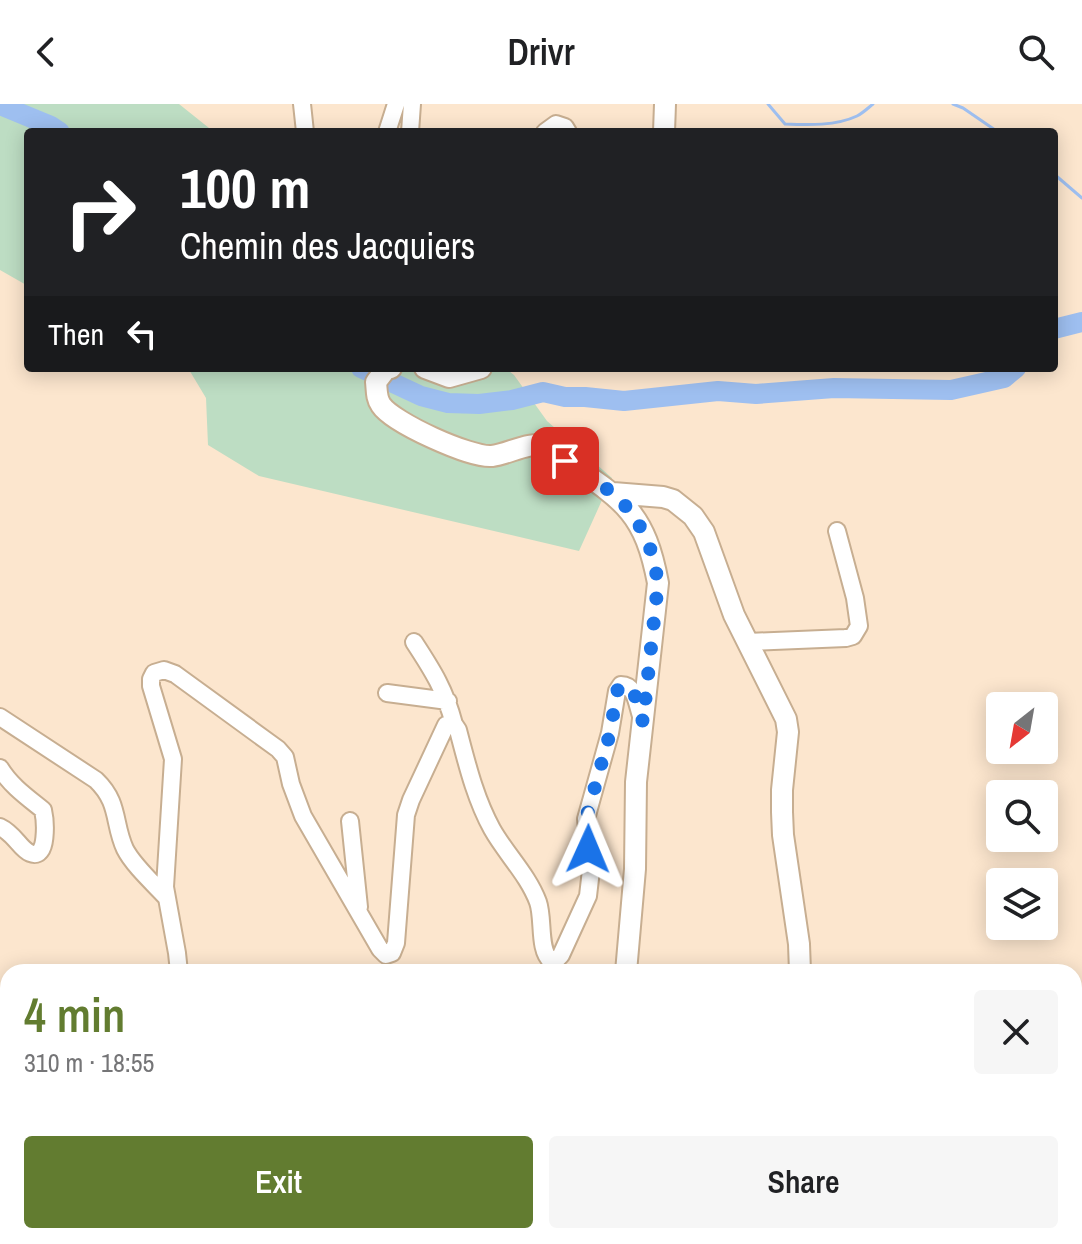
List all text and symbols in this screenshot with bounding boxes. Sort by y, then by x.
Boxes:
text: Drivr [507,28,575,76]
icon: back [24,30,68,74]
icon: search [1014,30,1058,74]
text: 100 m [180,150,310,225]
icon: right [48,160,152,264]
text: Chemin des Jacquiers [180,222,475,270]
icon: left [120,312,164,356]
text: Then [48,314,104,354]
pin [531,427,599,495]
icon: arrive [543,439,587,483]
north arrow [986,692,1058,764]
map controls [986,692,1058,940]
button: search [986,780,1058,852]
position arrow [546,807,630,891]
button: layers [986,868,1058,940]
text: 4 min [24,982,125,1047]
button: close [974,990,1058,1074]
text: 310 m · 18:55 [24,1045,154,1080]
button: Exit [24,1136,533,1228]
button: Share [549,1136,1058,1228]

